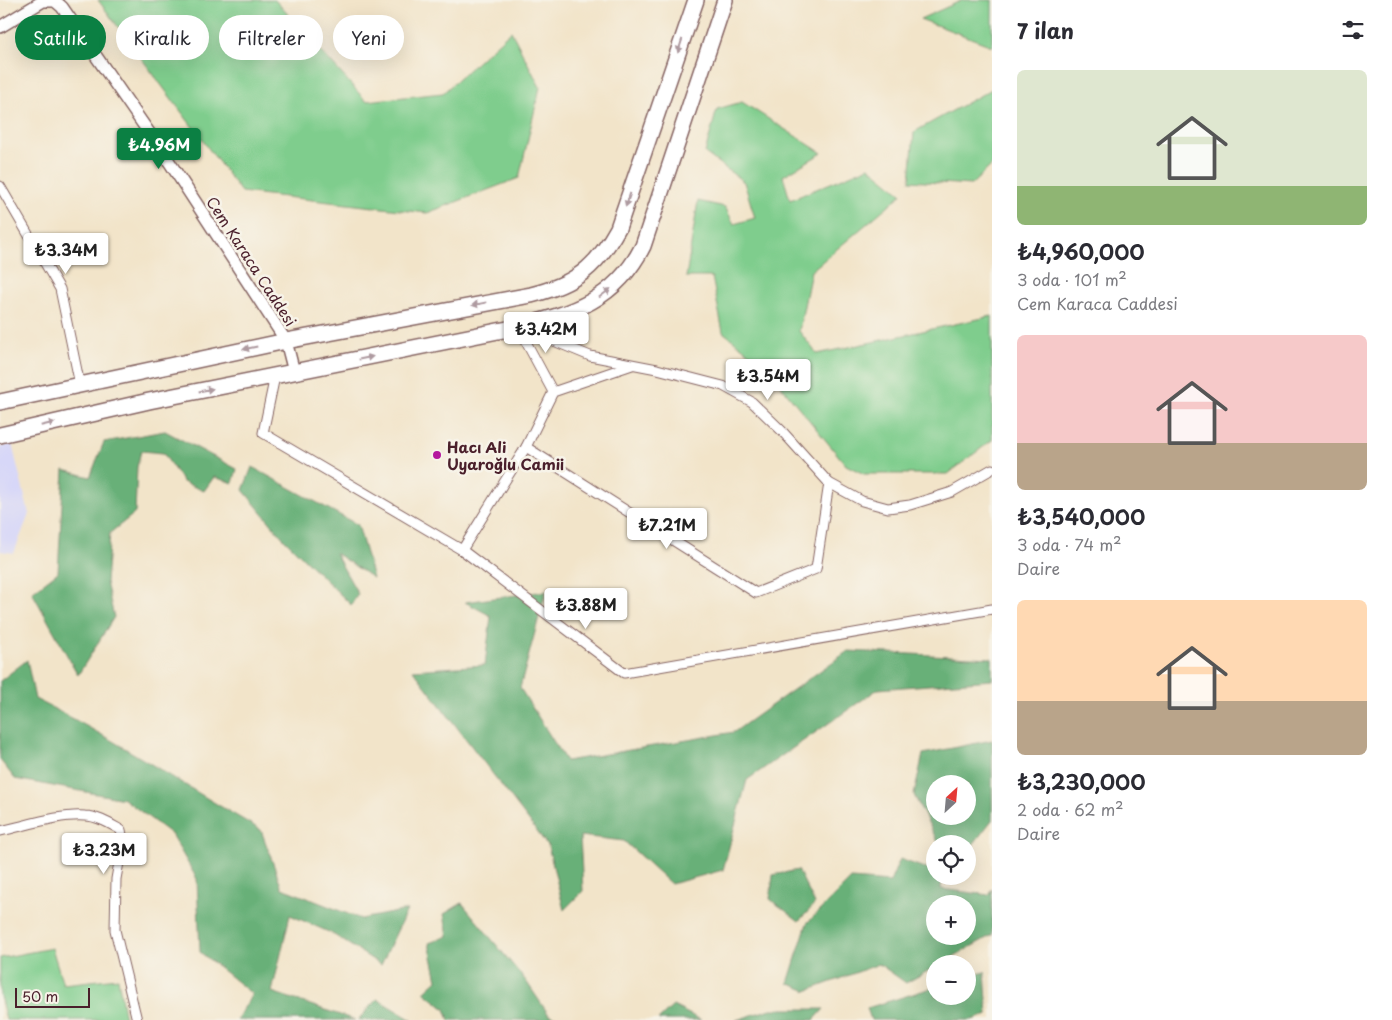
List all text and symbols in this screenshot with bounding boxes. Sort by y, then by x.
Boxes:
text: 7 ilan [1017,14,1074,46]
chip: Satılık [15,15,106,60]
chip: Kiralık [116,15,209,60]
chip: Filtreler [219,15,323,60]
chip: Yeni [333,15,404,60]
icon: filters [1339,16,1367,44]
one-way arrow [676,39,683,54]
icon: home [1147,103,1237,193]
pin: ₺4.96M [118,128,200,170]
text: ₺4.96M [128,132,190,156]
street label: Cem Karaca Caddesi [201,192,303,330]
one-way arrow [624,193,632,208]
pin: ₺3.34M [25,232,107,275]
text: ₺4,960,000 [1017,235,1145,267]
text: ₺3.34M [34,237,98,261]
text: 3 oda · 101 m² [1017,267,1127,291]
one-way arrow [598,288,612,298]
text: Cem Karaca Caddesi [1017,291,1178,315]
one-way arrow [470,301,486,309]
pin: ₺3.42M [505,312,587,354]
text: ₺3.42M [515,316,577,340]
one-way arrow [242,345,258,353]
one-way arrow [358,354,373,362]
pin: ₺3.54M [727,358,809,401]
text: ₺3.54M [737,363,799,387]
icon: home [1147,368,1237,458]
one-way arrow [199,385,215,393]
one-way arrow [40,420,55,428]
place label: Hacı Ali Uyaroğlu Camii [447,435,564,475]
marker: Hacı Ali Uyaroğlu Camii [431,449,443,461]
text: ₺3,540,000 [1017,500,1145,532]
pin: ₺7.21M [626,508,708,550]
text: ₺7.21M [638,512,696,536]
text: 3 oda · 74 m² [1017,532,1122,556]
text: Daire [1017,556,1060,580]
pin: ₺3.88M [545,588,627,630]
text: ₺3.88M [555,592,617,616]
icon: home [1147,633,1237,723]
text: ₺3,230,000 [1017,765,1146,797]
north arrow [926,775,976,825]
map controls [926,775,976,1005]
text: 2 oda · 62 m² [1017,797,1123,821]
text: Daire [1017,821,1060,845]
pin: ₺3.23M [63,832,145,875]
button: locate [926,835,976,885]
text: ₺3.23M [73,837,135,861]
button: + [926,895,976,945]
button: − [926,955,976,1005]
scale bar [15,985,90,1008]
text: 50 m [22,986,58,1007]

